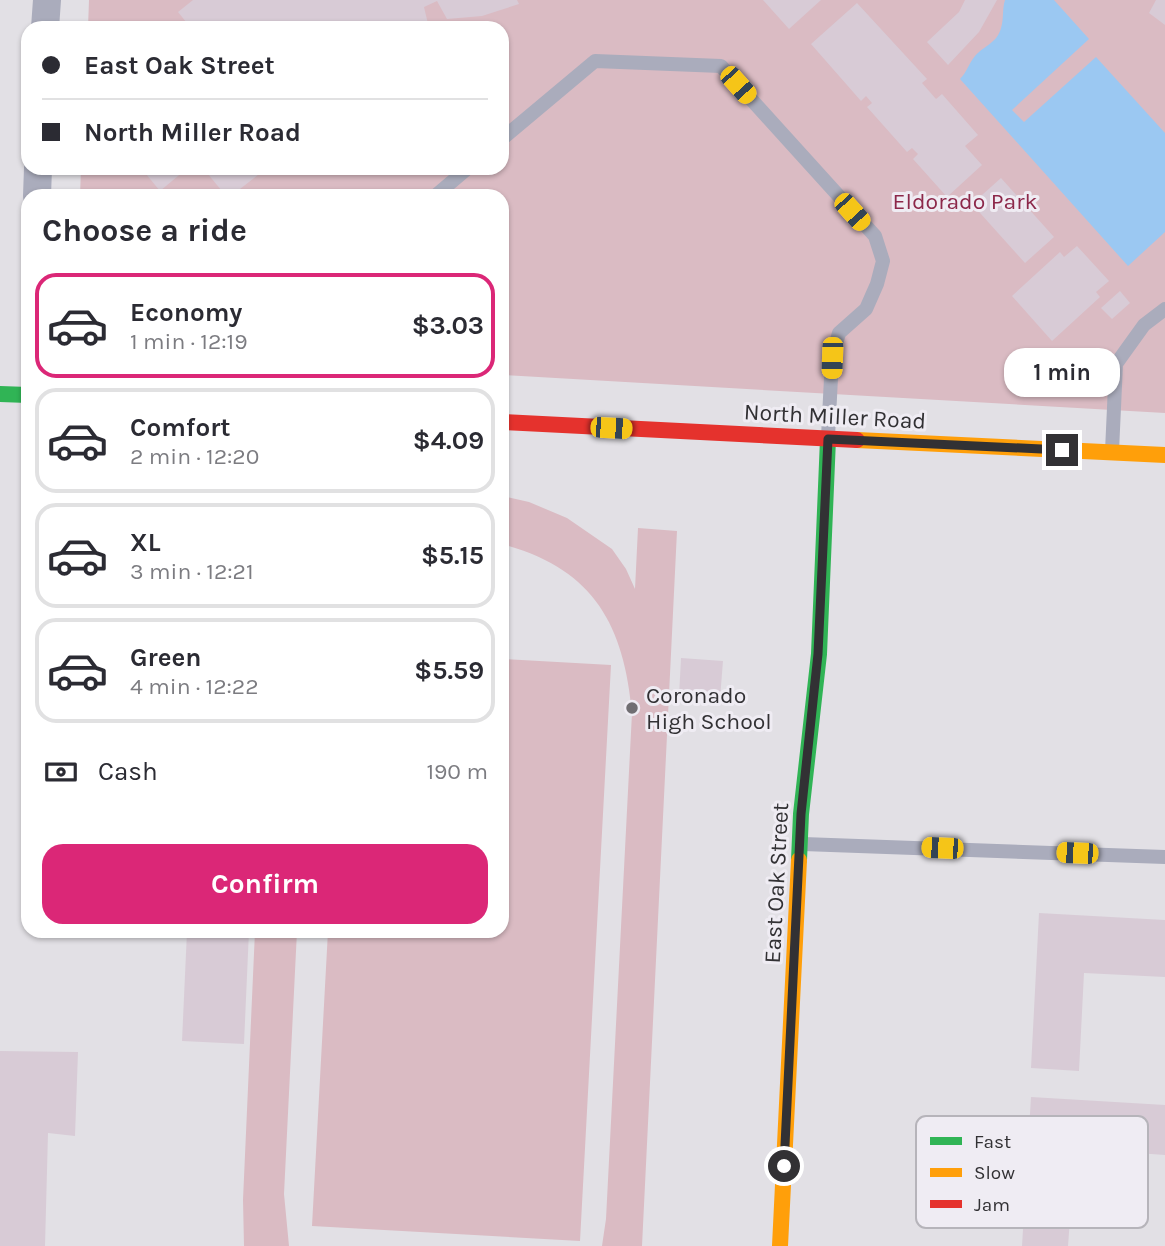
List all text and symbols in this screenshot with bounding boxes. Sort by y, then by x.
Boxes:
text: East Oak Street [84,50,275,81]
car [717,62,760,108]
text: North Miller Road [84,117,301,148]
park label: Eldorado Park [893,188,1037,215]
car [831,189,874,235]
text: Choose a ride [42,212,247,249]
icon: car [46,294,109,357]
text: Economy [130,297,242,328]
text: $3.03 [412,310,484,341]
text: 1 min · 12:19 [130,328,248,355]
car [821,337,844,379]
callout: 1 min [1004,349,1120,398]
text: 1 min [1033,359,1091,386]
street label: North Miller Road [743,398,927,435]
icon: car [46,409,109,472]
text: Comfort [130,412,231,443]
car [590,416,633,440]
text: $4.09 [413,425,484,456]
route end [1046,434,1078,466]
text: 2 min · 12:20 [130,443,259,470]
icon: car [46,524,109,587]
text: XL [130,527,161,558]
text: $5.15 [421,540,484,571]
text: 3 min · 12:21 [130,558,254,585]
icon: car [46,639,109,702]
text: Green [130,642,202,673]
text: $5.59 [414,655,484,686]
text: 4 min · 12:22 [130,673,258,700]
place label: Coronado High School [646,682,772,735]
marker: Coronado High School [624,700,640,716]
icon: cash [42,753,80,791]
text: Cash [98,756,158,787]
text: 190 m [426,758,488,785]
street label: East Oak Street [759,802,794,964]
car [921,837,964,859]
car [1056,842,1099,864]
button: Confirm [42,844,488,924]
legend [916,1116,1148,1228]
text: Fast [974,1131,1011,1153]
route start [768,1150,800,1182]
text: Slow [974,1162,1015,1184]
text: Jam [974,1194,1010,1216]

